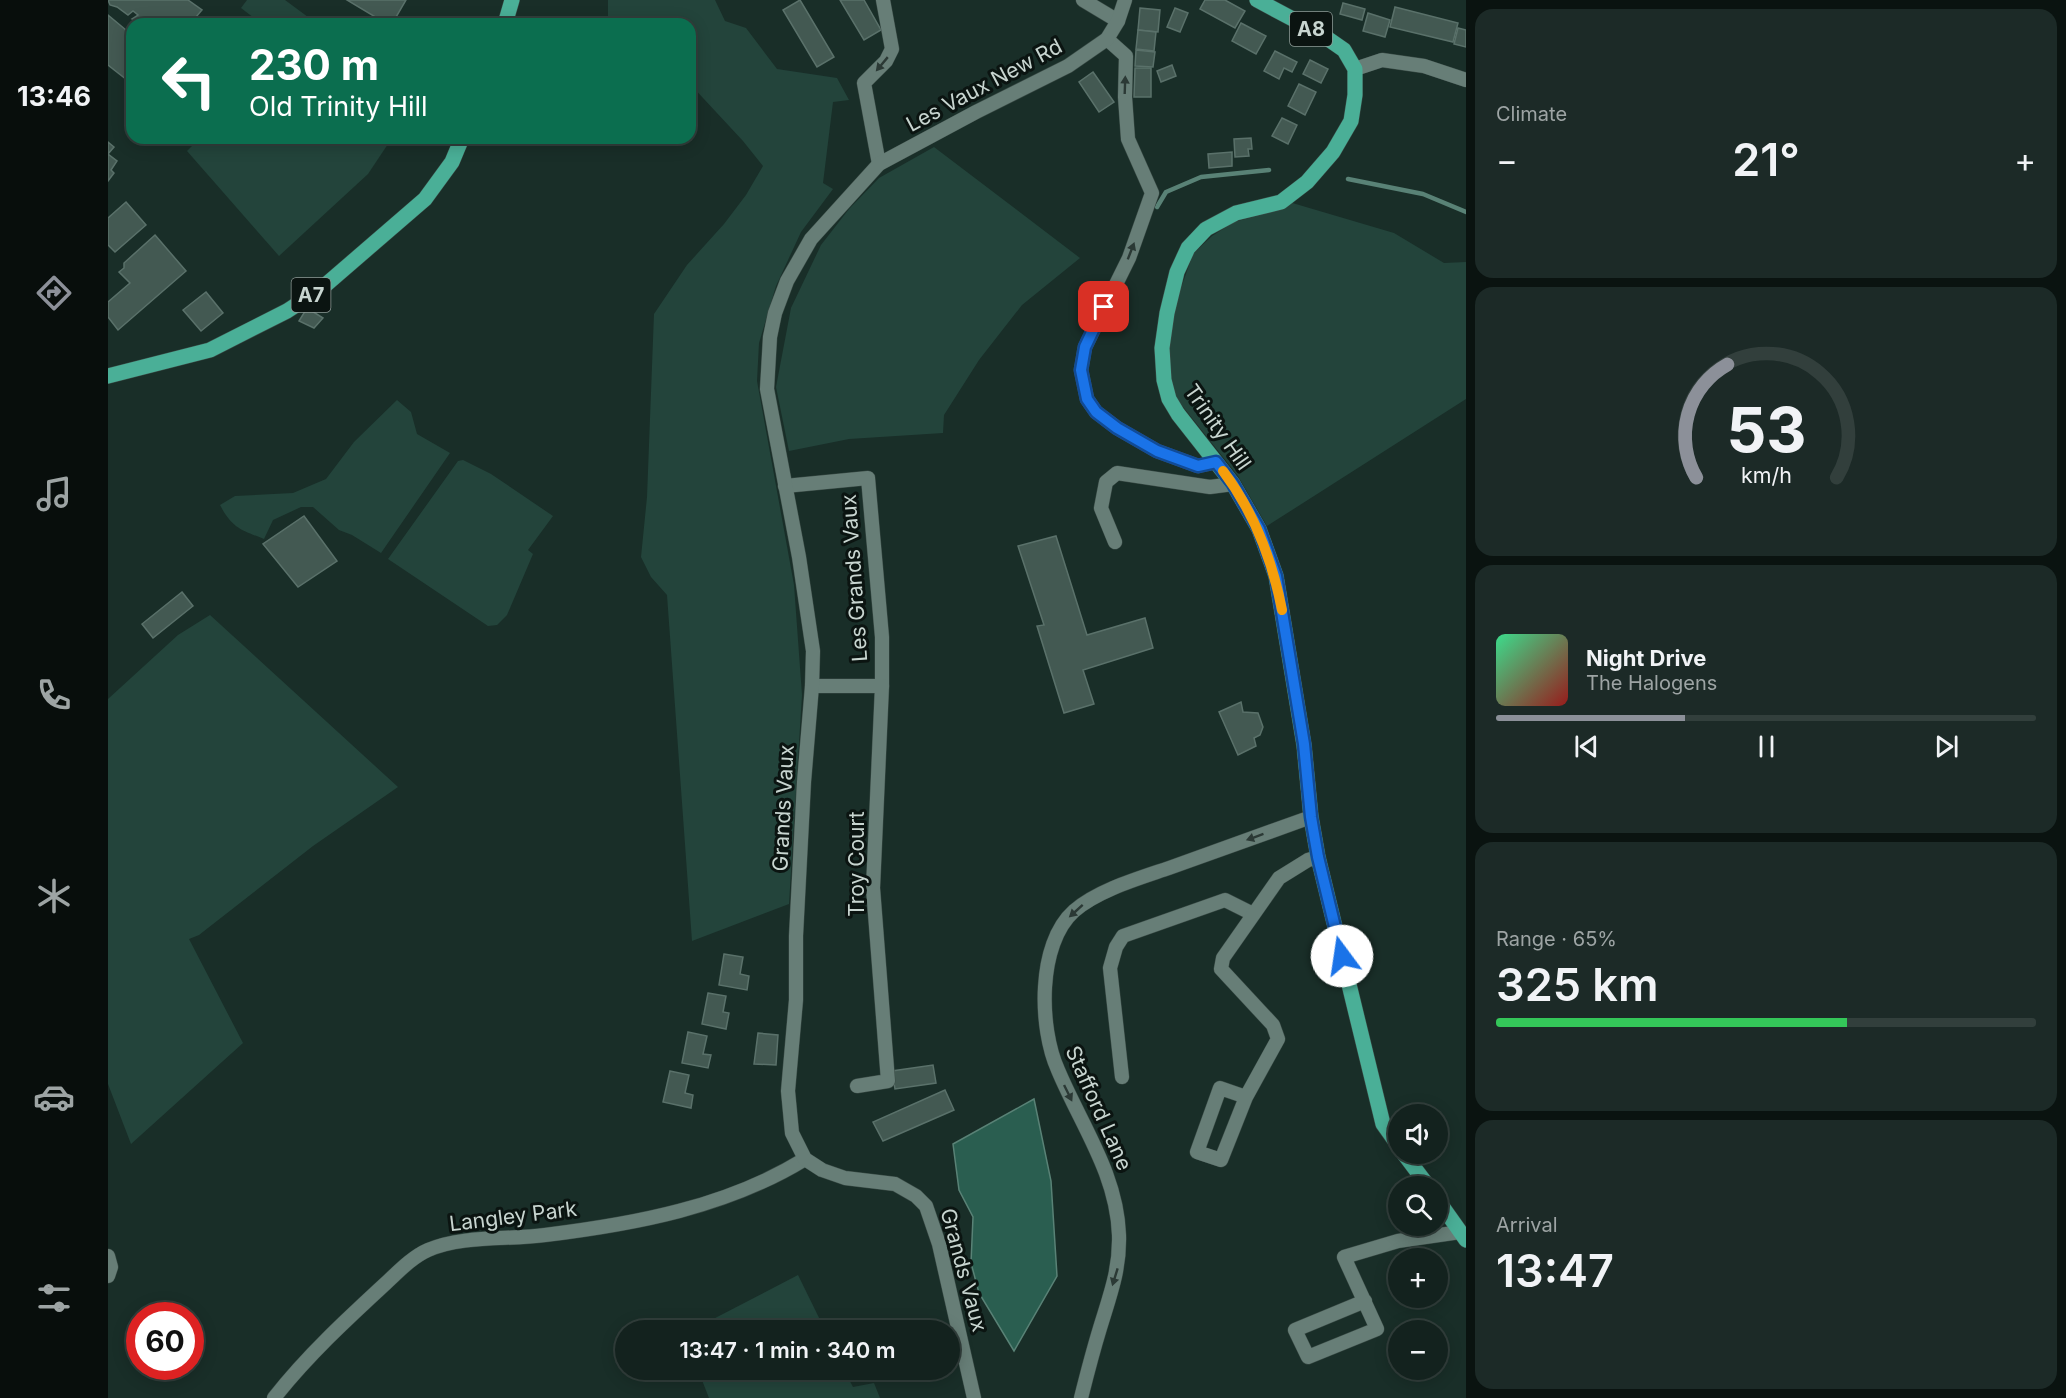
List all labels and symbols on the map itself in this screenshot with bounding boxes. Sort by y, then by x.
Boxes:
road number: A8 [1290,12,1332,46]
street label: Les Vaux New Rd [902,33,1066,137]
one-way arrow [876,56,889,71]
one-way arrow [1121,75,1130,94]
one-way arrow [1127,242,1136,260]
road number: A7 [292,278,330,312]
pin [1078,281,1129,332]
street label: Trinity Hill [1179,379,1257,475]
street label: Les Grands Vaux [836,493,872,663]
street label: Grands Vaux [767,744,799,872]
street label: Troy Court [844,811,869,917]
one-way arrow [1246,832,1264,842]
one-way arrow [1069,904,1084,918]
position arrow [1310,924,1374,988]
street label: Stafford Lane [1060,1042,1138,1174]
one-way arrow [1064,1084,1073,1101]
street label: Langley Park [448,1196,579,1236]
street label: Grands Vaux [936,1206,992,1334]
one-way arrow [1110,1268,1119,1286]
speed limit sign: 60 [126,1302,204,1380]

